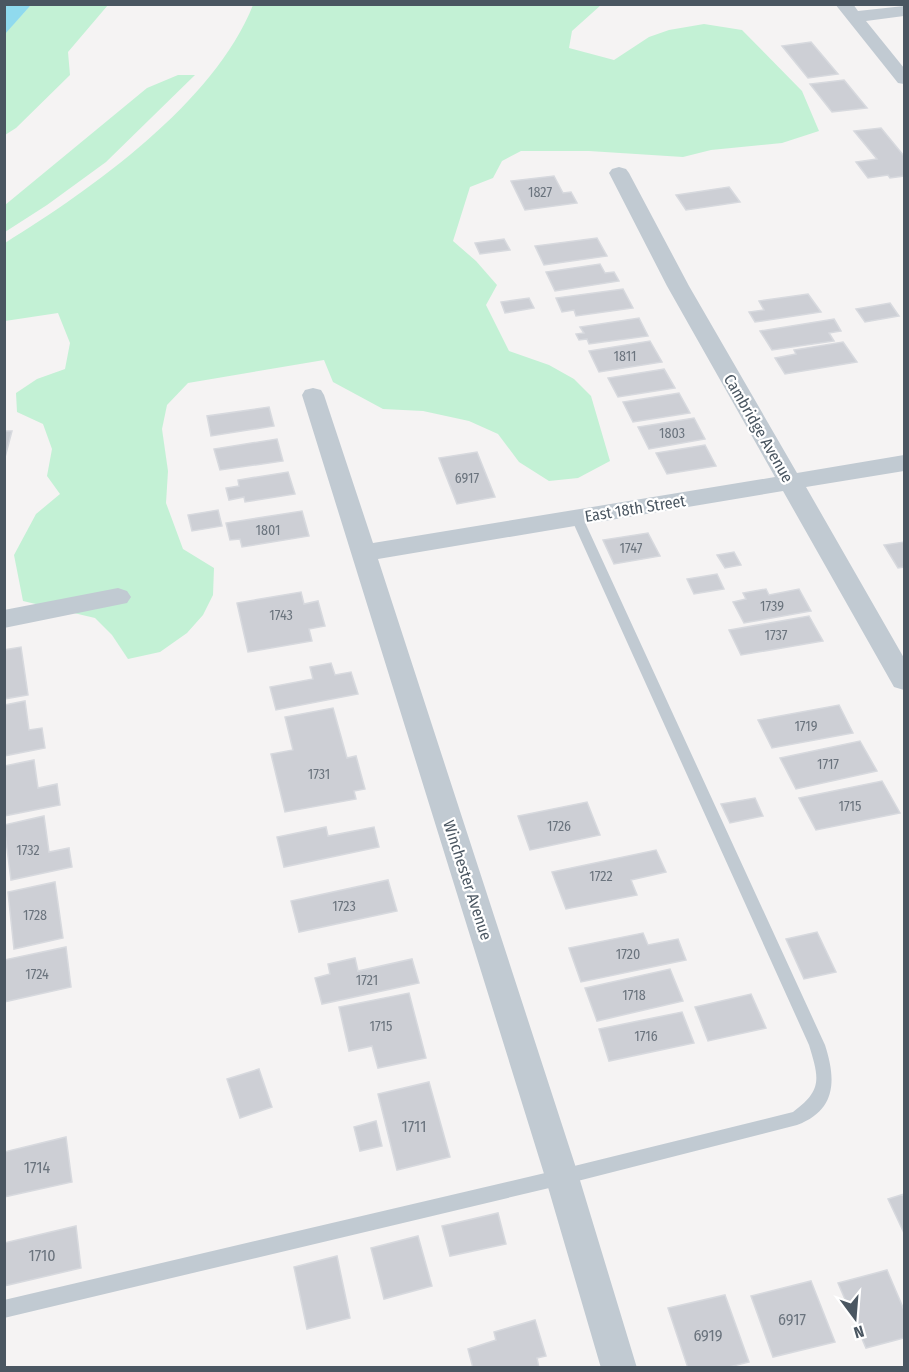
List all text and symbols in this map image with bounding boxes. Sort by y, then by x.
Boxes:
house number: 1827 [528,184,552,201]
house number: 1811 [614,348,636,365]
street label: Cambridge Avenue [720,371,797,486]
house number: 1803 [659,425,685,442]
house number: 6917 [455,470,480,487]
street label: East 18th Street [583,491,688,526]
house number: 1801 [256,522,280,539]
house number: 1747 [620,540,643,557]
house number: 1739 [760,598,784,615]
house number: 1743 [269,607,293,624]
house number: 1737 [765,627,788,644]
house number: 1719 [794,718,818,735]
house number: 1717 [817,756,839,773]
house number: 1731 [308,766,330,783]
house number: 1715 [839,798,861,815]
street label: Winchester Avenue [439,818,496,943]
house number: 1726 [547,818,571,835]
house number: 1732 [16,842,40,859]
house number: 1722 [589,868,613,885]
house number: 1723 [332,898,356,915]
house number: 1728 [23,907,47,924]
house number: 1720 [616,946,640,963]
house number: 1724 [25,966,49,983]
house number: 1721 [356,972,378,989]
house number: 1718 [622,987,646,1004]
house number: 1715 [370,1018,392,1035]
house number: 1716 [634,1028,658,1045]
house number: 1711 [402,1117,426,1136]
house number: 1714 [24,1158,51,1177]
house number: 1710 [28,1246,56,1265]
north arrow [825,1288,885,1348]
house number: 6917 [778,1310,806,1329]
text: N [852,1321,866,1342]
house number: 6919 [693,1326,723,1345]

